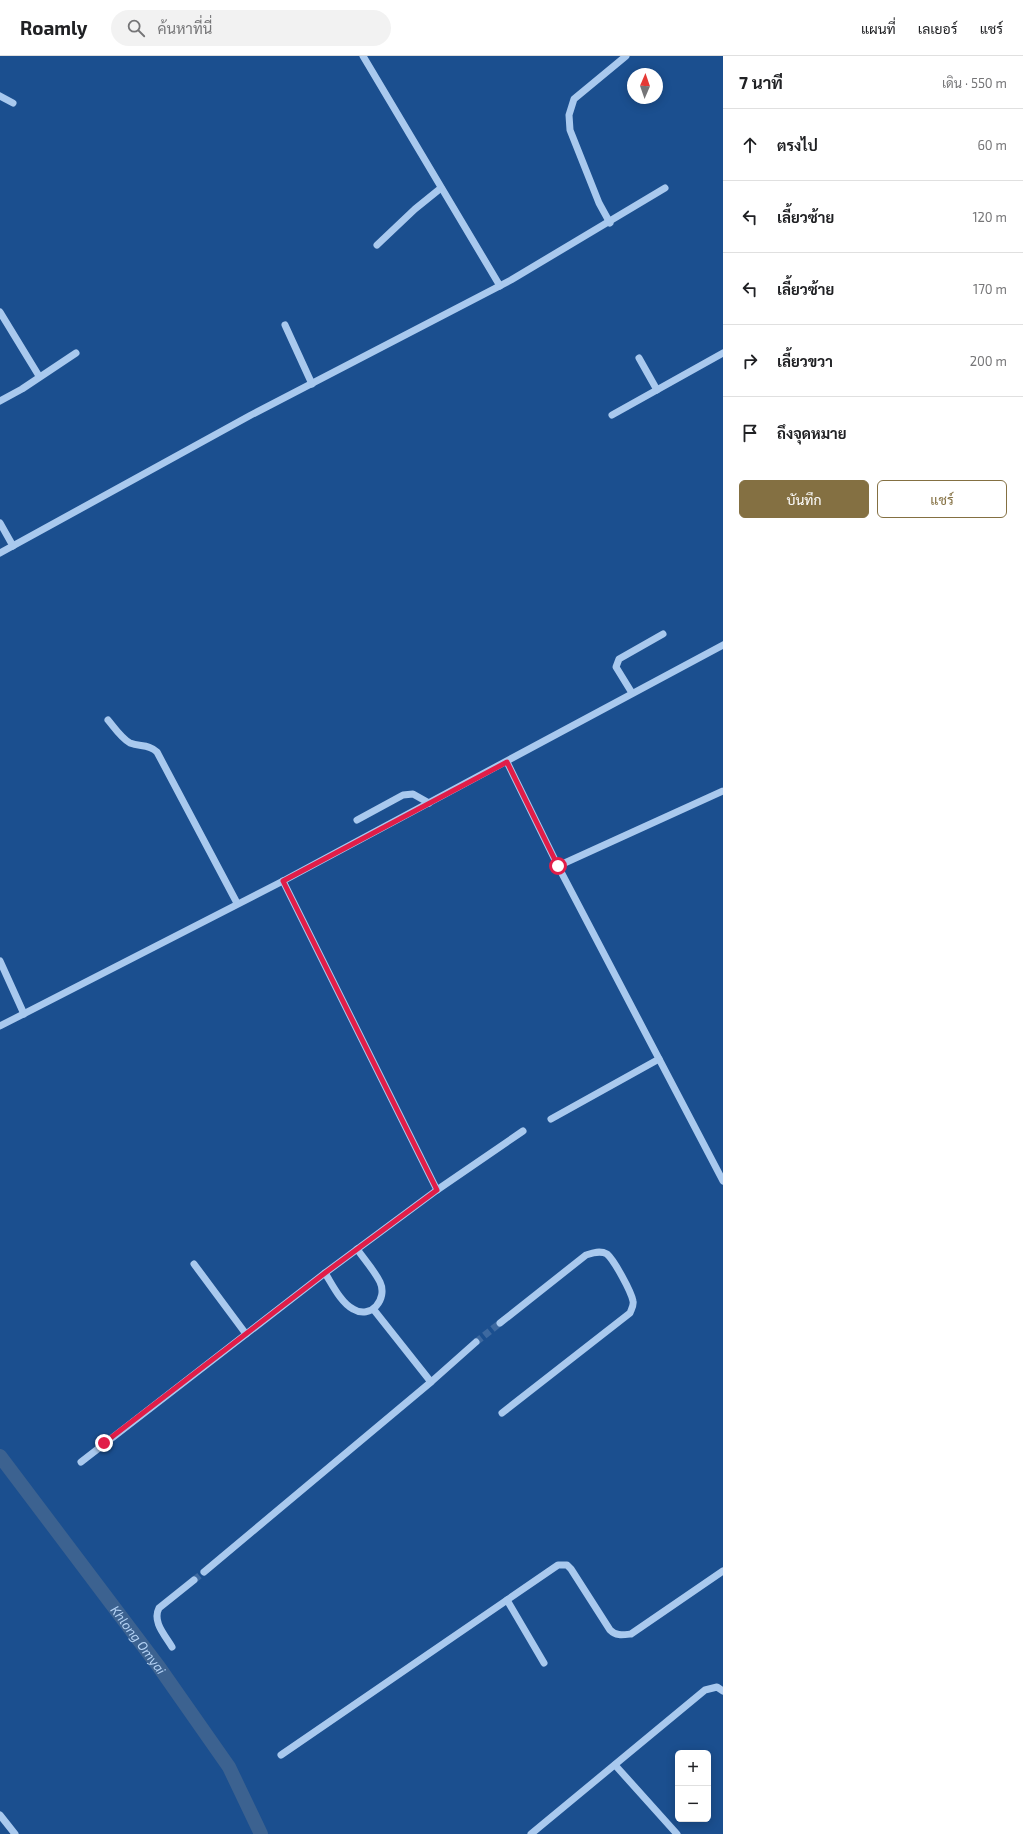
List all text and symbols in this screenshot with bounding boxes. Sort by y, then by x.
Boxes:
search box [111,10,391,46]
text: Roamly [20,16,87,39]
icon: search [125,17,147,39]
text: ค้นหาที่นี่ [157,19,212,37]
text: แผนที่ [861,20,896,37]
text: เลเยอร์ [918,20,958,37]
text: แชร์ [980,20,1003,37]
north arrow [627,68,663,104]
text: 7 นาที [739,72,783,92]
text: เดิน · 550 m [942,75,1007,91]
icon: ahead [739,134,761,156]
text: ตรงไป [777,136,818,154]
text: 60 m [977,137,1007,153]
icon: left [739,206,761,228]
text: เลี้ยวซ้าย [777,208,834,226]
text: 120 m [972,209,1007,225]
icon: left [739,278,761,300]
text: เลี้ยวซ้าย [777,280,834,298]
text: 170 m [973,281,1007,297]
icon: right [739,350,761,372]
text: เลี้ยวขวา [777,352,833,370]
text: 200 m [970,353,1007,369]
icon: arrive [739,422,761,444]
text: ถึงจุดหมาย [777,424,847,442]
button: บันทึก [739,480,869,518]
button: แชร์ [877,480,1007,518]
route start [549,857,567,875]
route end [95,1434,113,1452]
water label: Khlong Omyai [107,1602,169,1677]
map controls [675,1750,711,1822]
button: + [675,1750,711,1786]
button: − [675,1786,711,1822]

